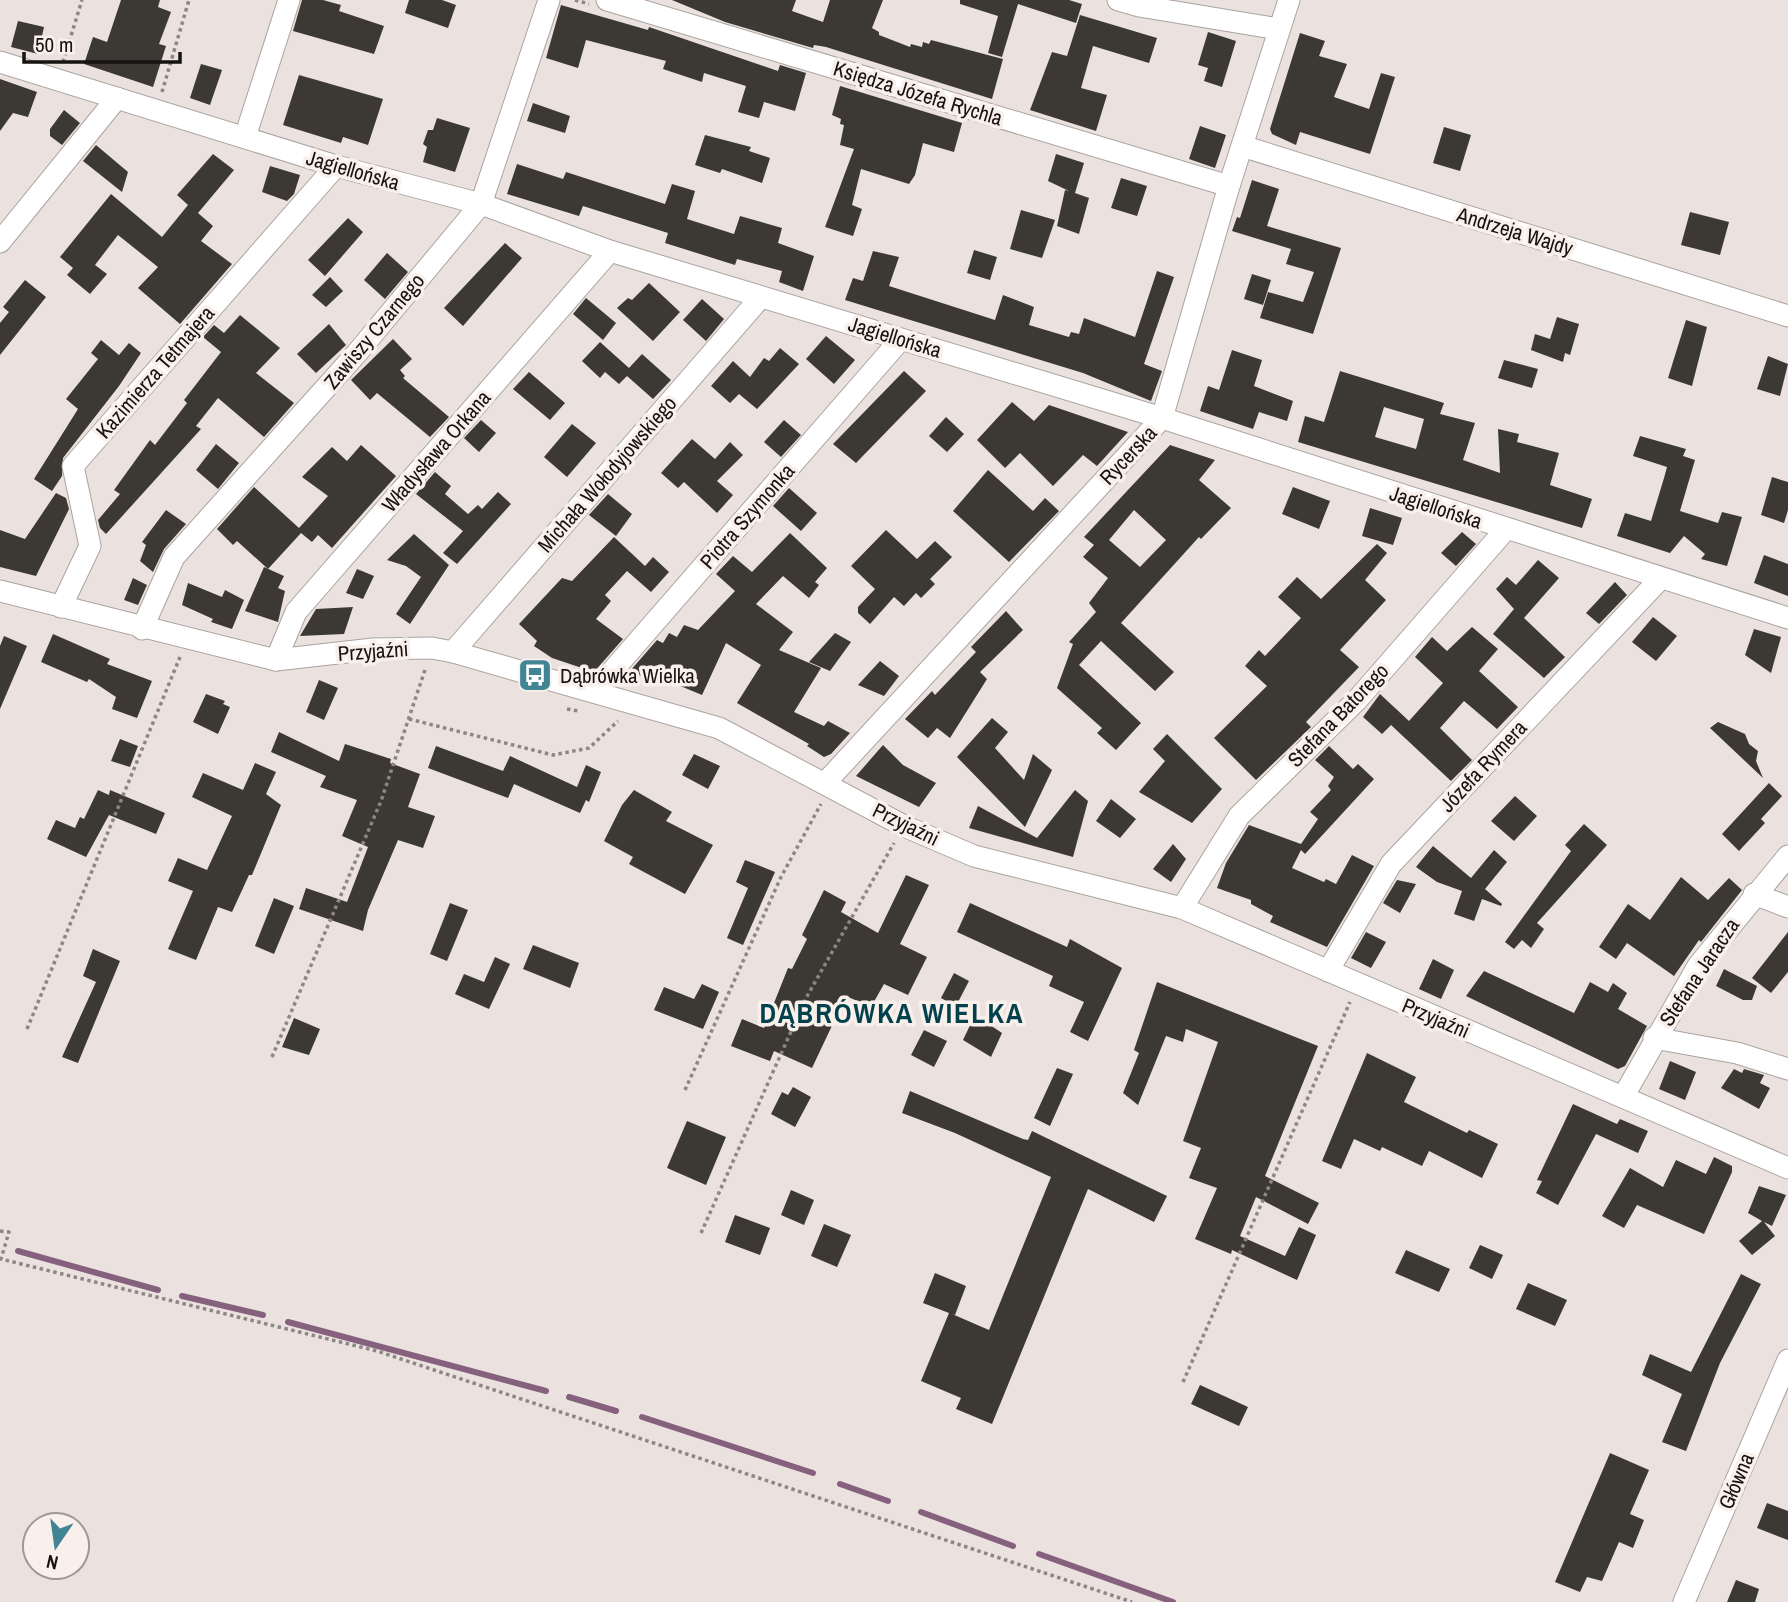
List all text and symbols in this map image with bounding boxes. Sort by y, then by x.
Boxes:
scale bar [24,21,180,65]
text: 50 m [35,30,73,59]
street label: Księdza Józefa Rychla [830,54,1006,133]
street label: Jagiellońska [303,143,403,197]
street label: Andrzeja Wajdy [1452,199,1577,263]
street label: Zawiszy Czarnego [317,267,431,395]
street label: Kazimierza Tetmajera [89,299,221,445]
street label: Jagiellońska [845,309,945,365]
street label: Władysława Orkana [375,383,497,518]
street label: Michała Wołodyjowskiego [531,389,683,559]
street label: Rycerska [1093,419,1163,491]
street label: Piotra Szymonka [693,457,801,575]
street label: Jagiellońska [1386,478,1486,536]
street label: Przyjaźni [337,634,409,668]
bus stop icon: Dąbrówka Wielka [516,656,554,694]
street label: Stefana Batorego [1281,657,1395,773]
place label: Dąbrówka Wielka [560,661,695,690]
street label: Józefa Rymera [1433,713,1533,818]
street label: Przyjaźni [868,795,944,853]
street label: Stefana Jaracza [1652,912,1746,1032]
street label: Przyjaźni [1398,991,1474,1045]
district label: DĄBRÓWKA WIELKA [759,994,1025,1032]
street label: Główna [1711,1448,1761,1514]
north arrow [21,1511,91,1581]
text: N [44,1549,61,1576]

